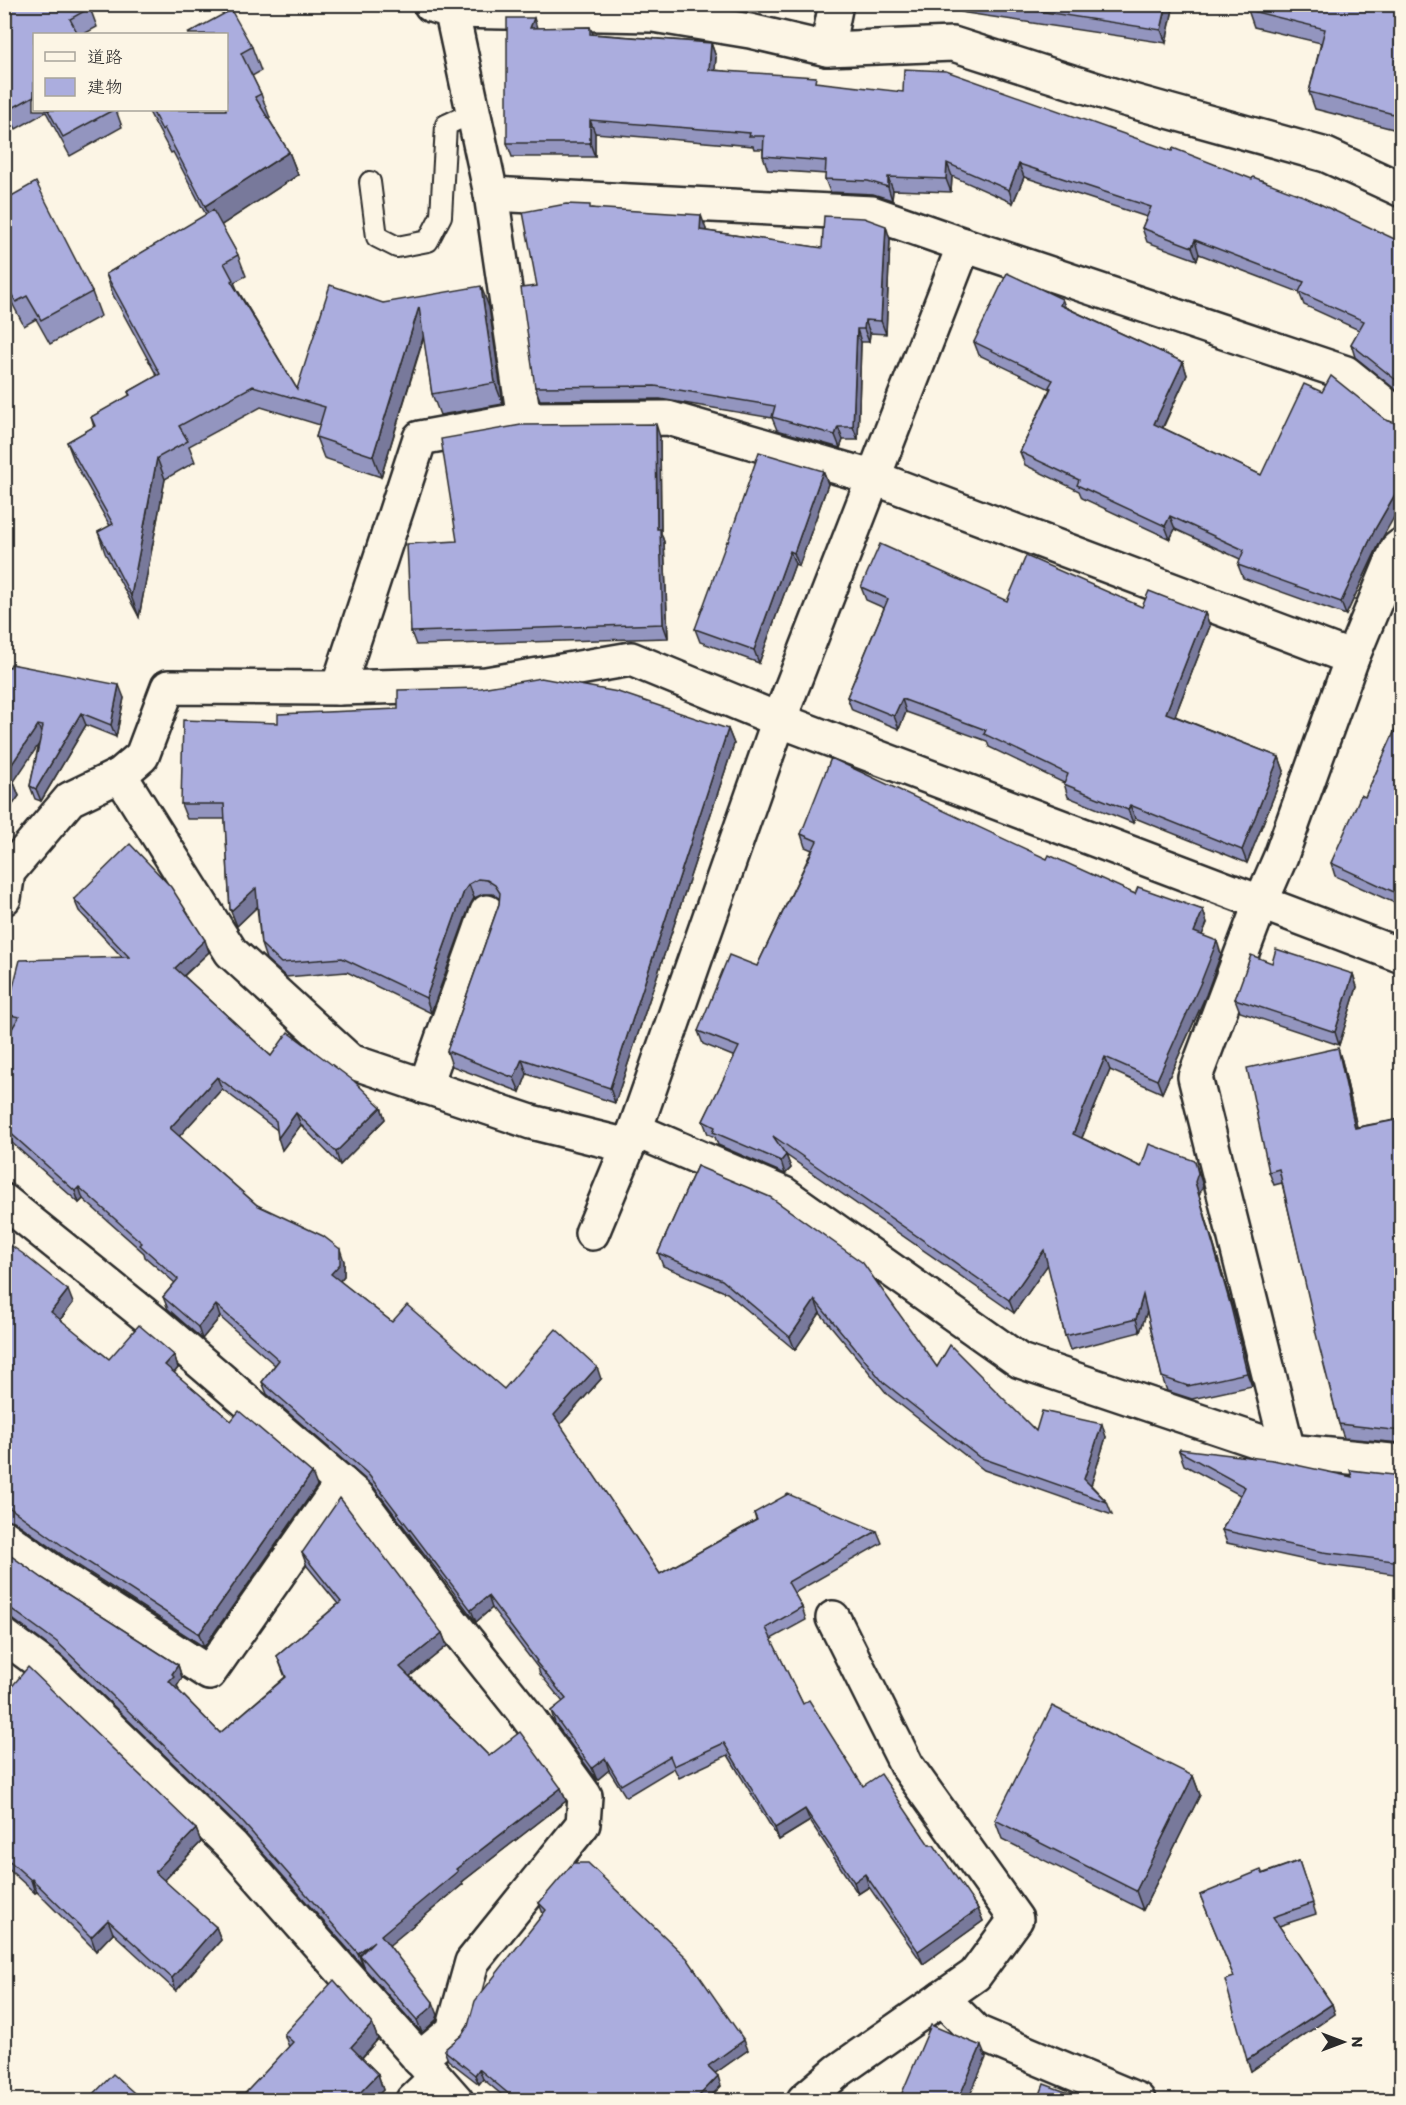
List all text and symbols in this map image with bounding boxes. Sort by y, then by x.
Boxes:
legend [33,33,228,111]
text: 道路 [87,46,123,68]
text: 建物 [87,76,123,98]
north arrow [1313,2012,1373,2072]
text: N [1348,2037,1367,2047]

